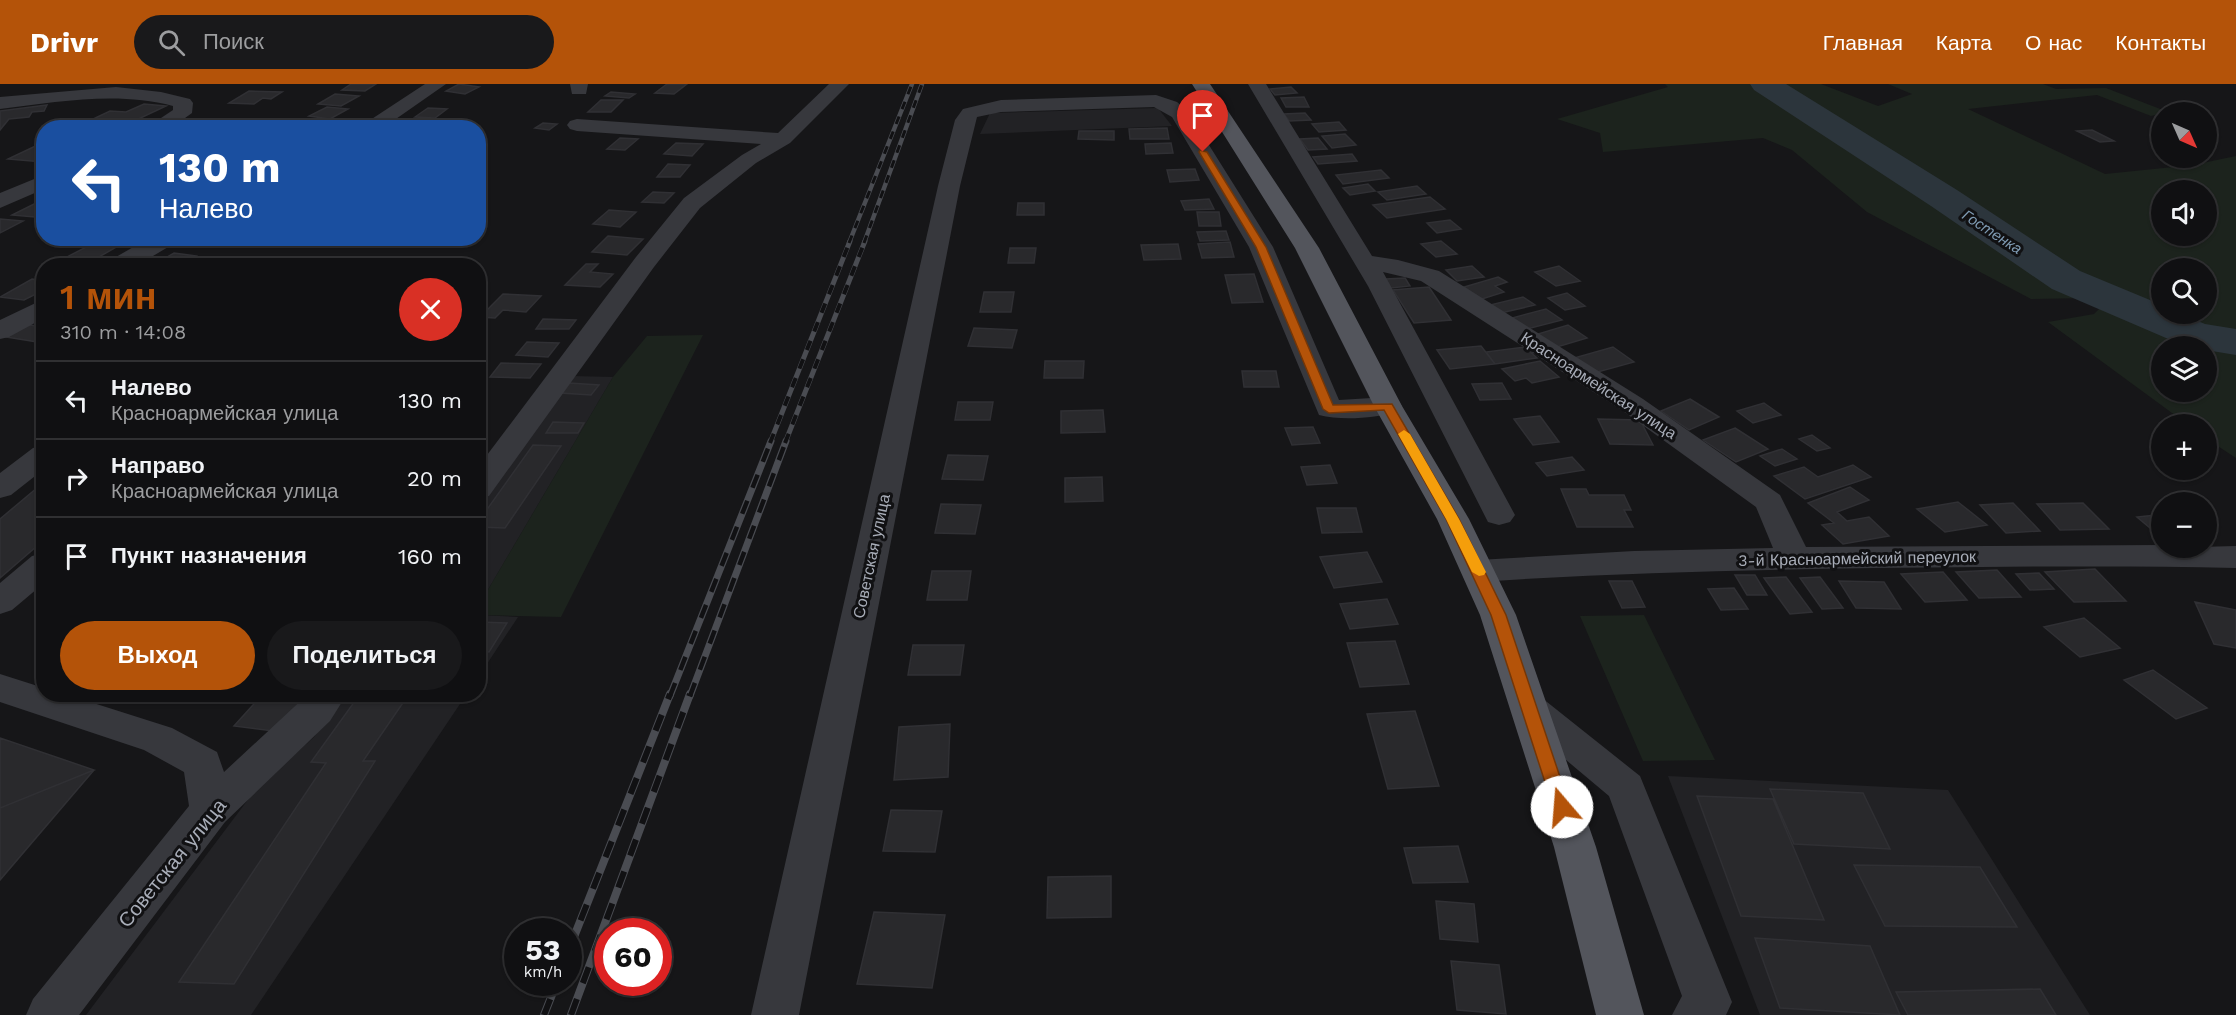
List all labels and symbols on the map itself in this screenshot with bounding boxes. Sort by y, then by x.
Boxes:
pin [1177,90,1228,152]
north arrow [2151,102,2217,168]
water label: Гостенка [1959,206,2025,258]
street label: Красноармейская улица [1517,328,1680,443]
street label: Советская улица [849,492,894,620]
street label: 3-й Красноармейский переулок [1738,547,1977,570]
position arrow [1530,775,1594,839]
street label: Советская улица [113,793,232,932]
speed limit sign: 60 [594,918,672,996]

